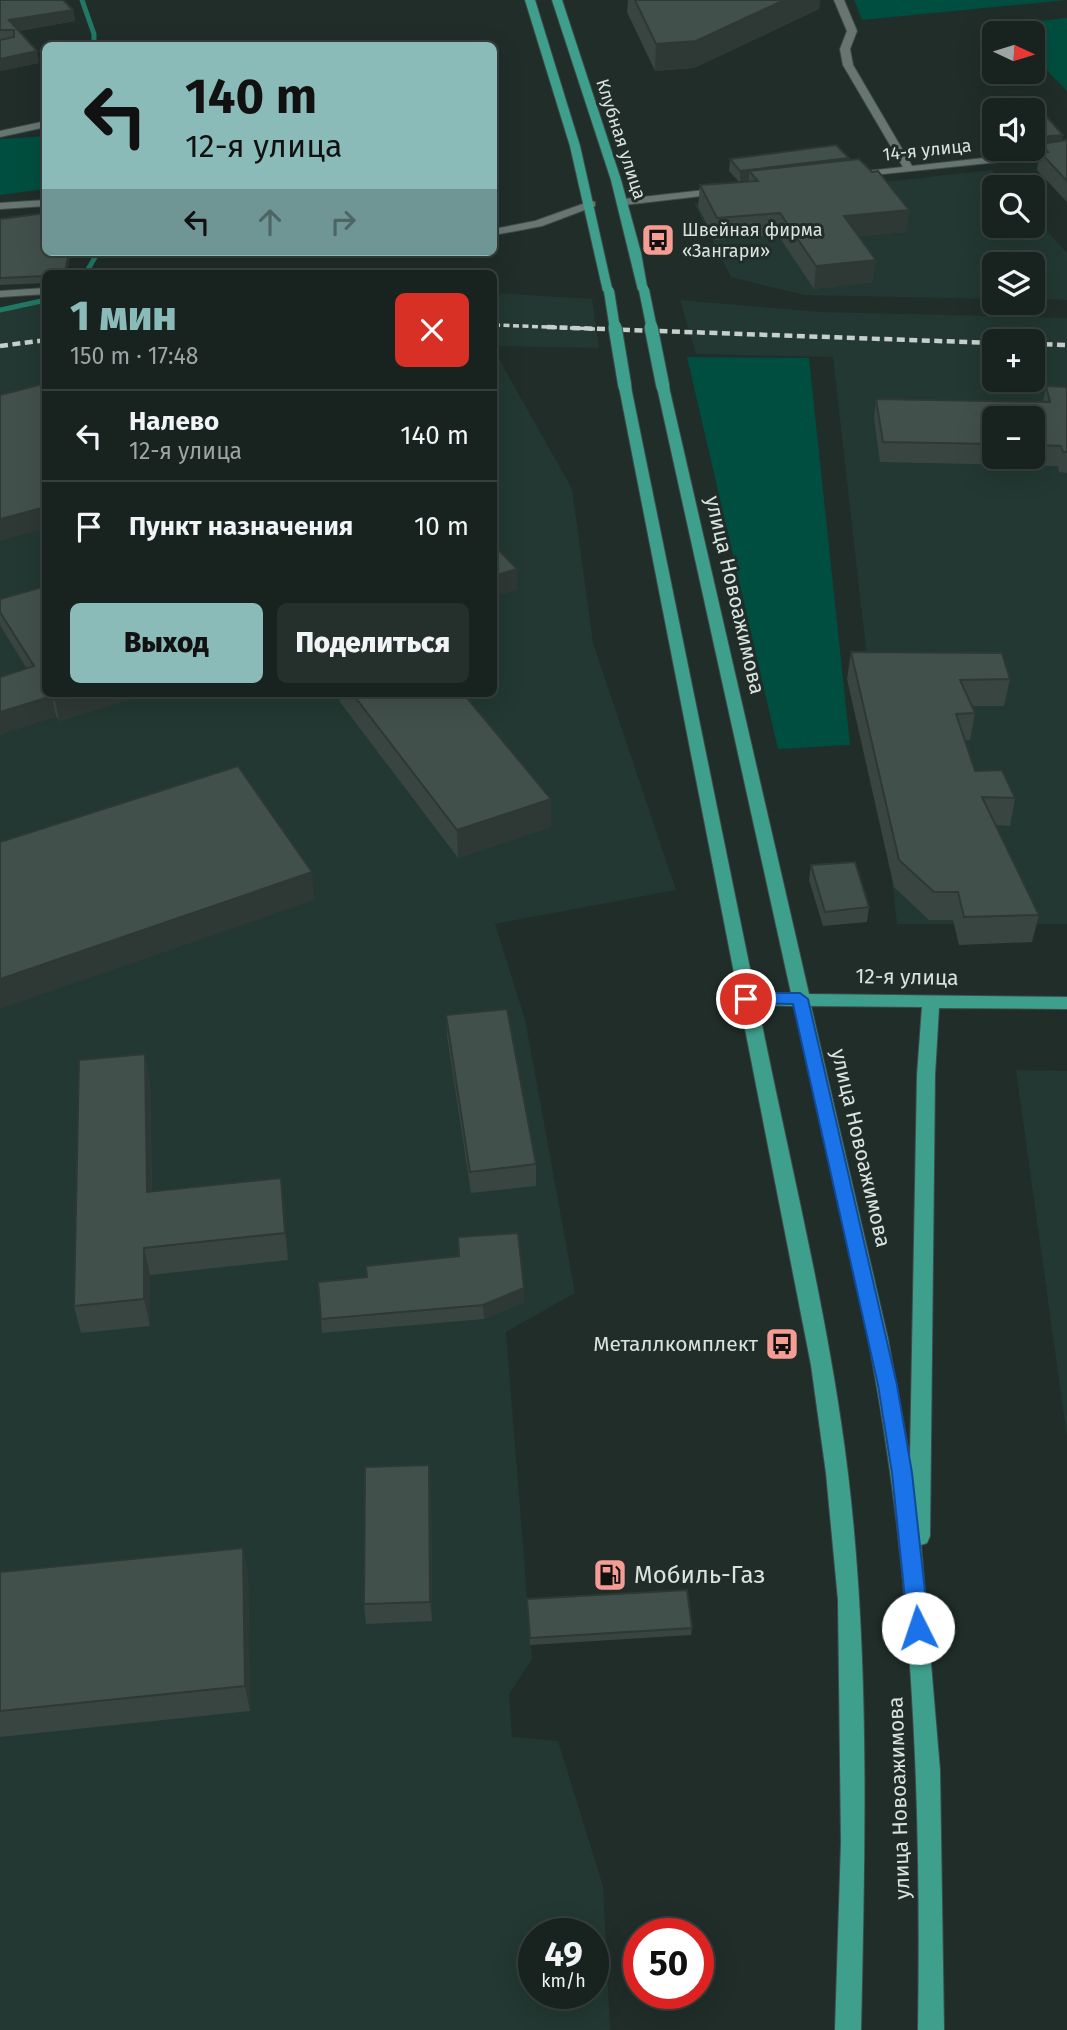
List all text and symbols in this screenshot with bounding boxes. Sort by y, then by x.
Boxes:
north arrow [982,21,1045,84]
map controls [982,21,1045,469]
text: 140 m [185,67,317,126]
icon: left [70,70,161,161]
street label: Клубная улица [591,76,651,202]
button: sound [982,98,1045,161]
text: 12-я улица [185,127,342,165]
street label: 14-я улица [881,134,973,166]
button: search [982,175,1045,238]
icon: left [178,203,216,241]
icon: ahead [251,203,289,241]
icon: right [324,203,362,241]
place label: Швейная фирма «Зангари» [682,219,823,262]
bus stop icon: Швейная фирма «Зангари» [639,221,677,259]
button: layers [982,252,1045,315]
text: 1 мин [70,291,177,341]
button: close [395,293,469,367]
button: + [982,329,1045,392]
text: 150 m · 17:48 [70,342,198,370]
text: Налево [129,406,219,437]
button: − [982,406,1045,469]
icon: left [70,417,108,455]
text: 140 m [400,420,469,451]
text: 12-я улица [129,437,242,465]
street label: улица Новоажимова [700,493,770,697]
icon: arrive [70,508,108,546]
text: Пункт назначения [129,511,353,542]
text: 10 m [414,511,469,542]
button: Выход [70,603,263,683]
button: Поделиться [277,603,469,683]
street label: 12-я улица [855,963,959,991]
pin [716,969,776,1029]
icon: arrive [727,980,765,1018]
street label: улица Новоажимова [826,1046,896,1250]
bus stop icon: Металлкомплект [763,1325,801,1363]
place label: Металлкомплект [593,1331,759,1357]
fuel station icon: Мобиль-Газ [591,1556,629,1594]
place label: Мобиль-Газ [634,1561,765,1589]
position arrow [881,1591,955,1665]
street label: улица Новоажимова [882,1696,916,1900]
speed limit sign: 50 [623,1918,714,2009]
text: 49 [544,1933,583,1975]
text: km/h [541,1970,586,1992]

